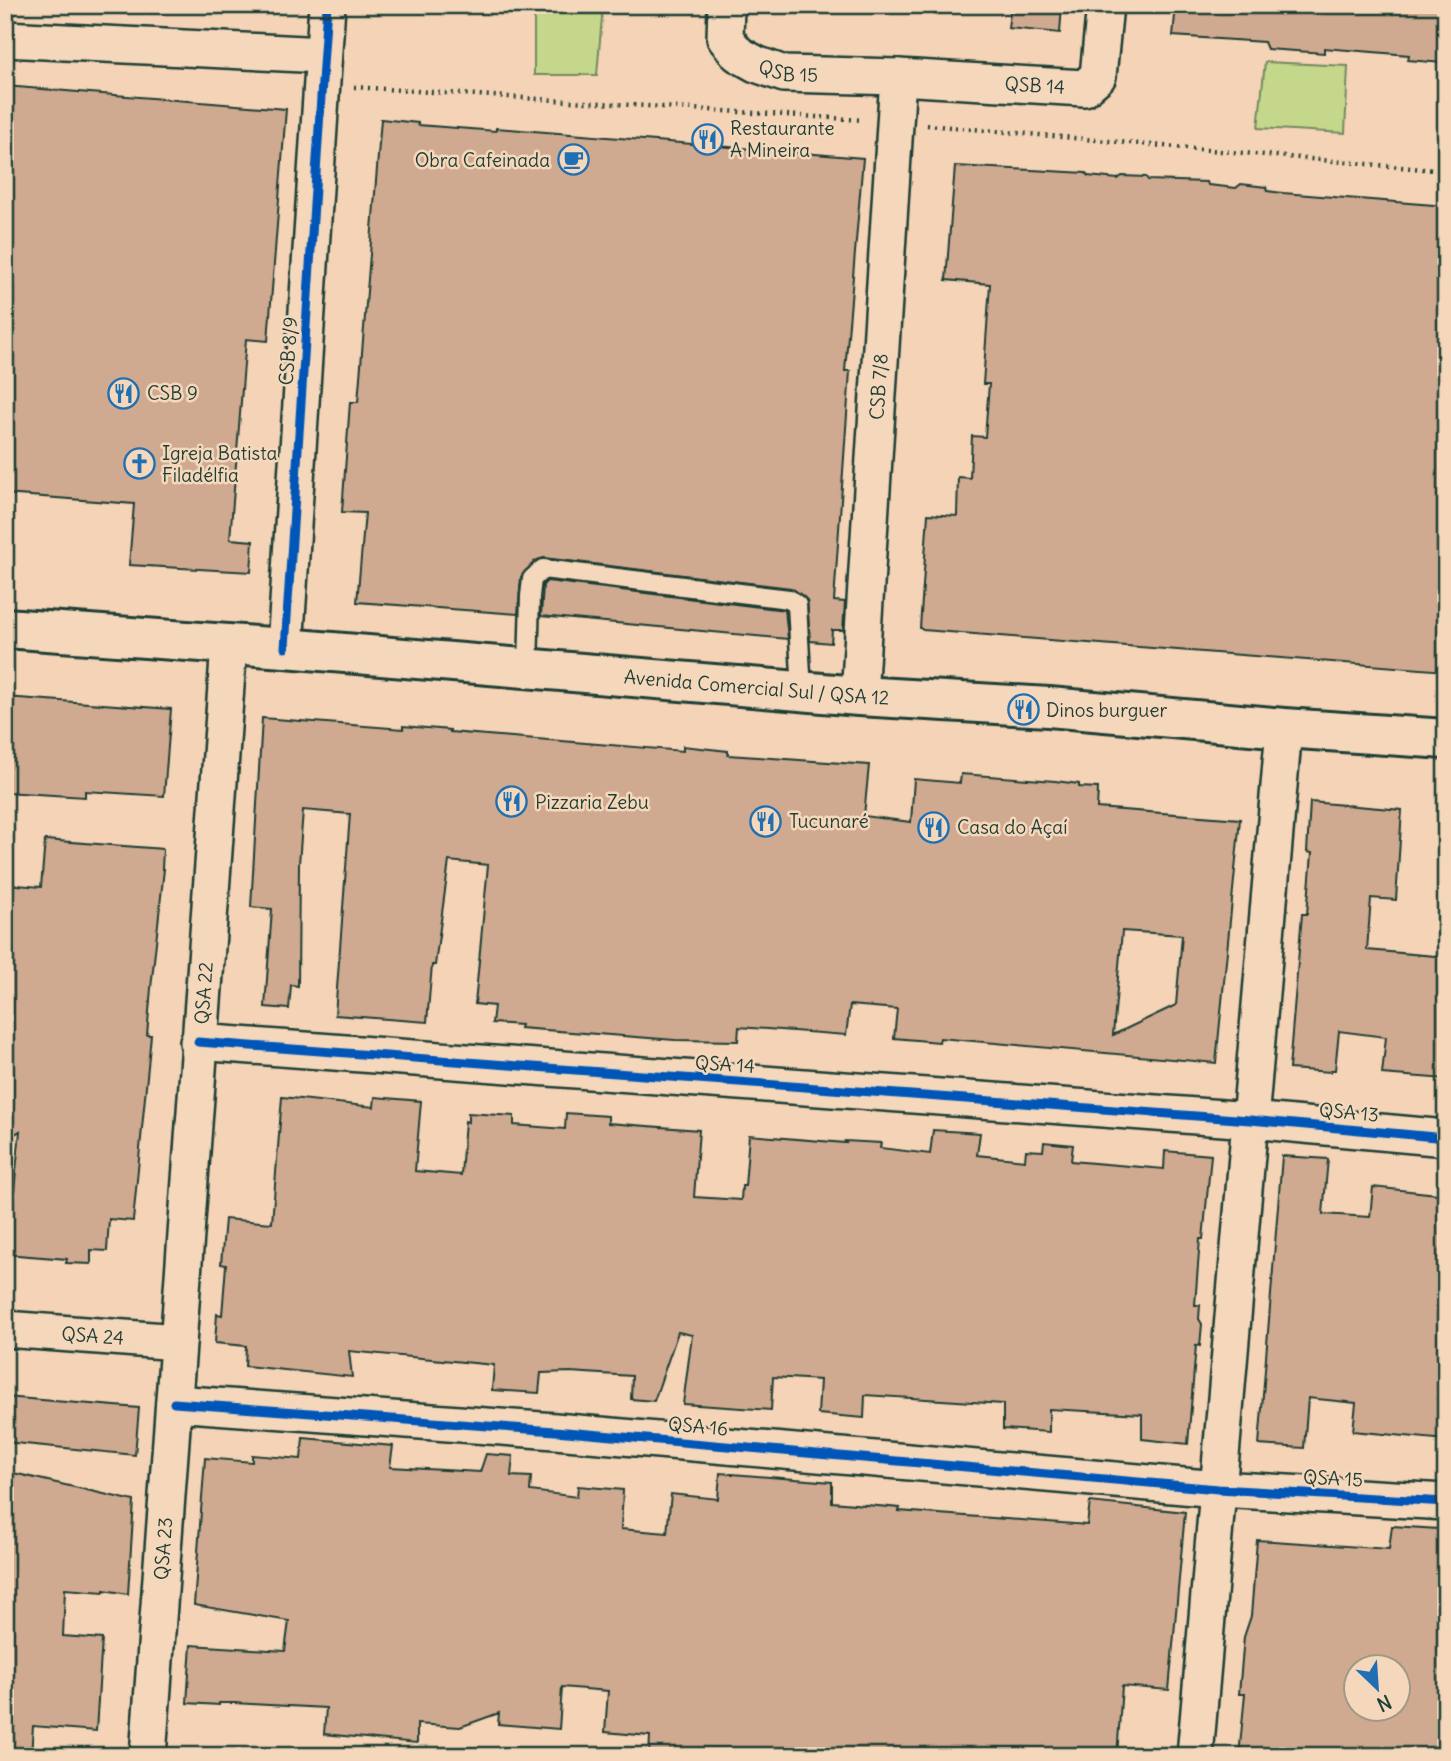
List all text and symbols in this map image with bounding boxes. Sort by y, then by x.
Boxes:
street label: QSB 15 [755,54,819,87]
street label: QSB 14 [1004,71,1066,99]
place label: Restaurante A Mineira [730,116,834,162]
restaurant icon: Restaurante A Mineira [690,122,724,156]
cafe icon: Obra Cafeinada [556,143,590,177]
place label: Obra Cafeinada [415,148,550,172]
street label: CSB 8/9 [274,316,302,386]
street label: CSB 7/8 [864,353,893,421]
restaurant icon: CSB 9 [107,376,141,410]
place label: CSB 9 [147,381,198,405]
place label: Igreja Batista Filadélfia [162,441,278,487]
church icon: Igreja Batista Filadélfia [122,447,156,481]
street label: Avenida Comercial Sul / QSA 12 [623,664,890,710]
restaurant icon: Dinos burguer [1006,693,1040,727]
place label: Dinos burguer [1046,698,1168,722]
restaurant icon: Pizzaria Zebu [495,785,529,819]
place label: Pizzaria Zebu [535,790,649,814]
restaurant icon: Tucunaré [749,804,783,838]
place label: Tucunaré [789,809,869,833]
restaurant icon: Casa do Açaí [917,810,951,844]
place label: Casa do Açaí [957,815,1067,839]
street label: QSA 22 [189,961,218,1025]
street label: QSA 14 [694,1050,756,1078]
street label: QSA 13 [1318,1097,1380,1127]
street label: QSA 24 [61,1321,125,1350]
street label: QSA 16 [667,1411,729,1441]
street label: QSA 15 [1302,1464,1364,1492]
street label: QSA 23 [149,1516,177,1581]
north arrow [1342,1652,1412,1722]
text: N [1373,1690,1395,1717]

